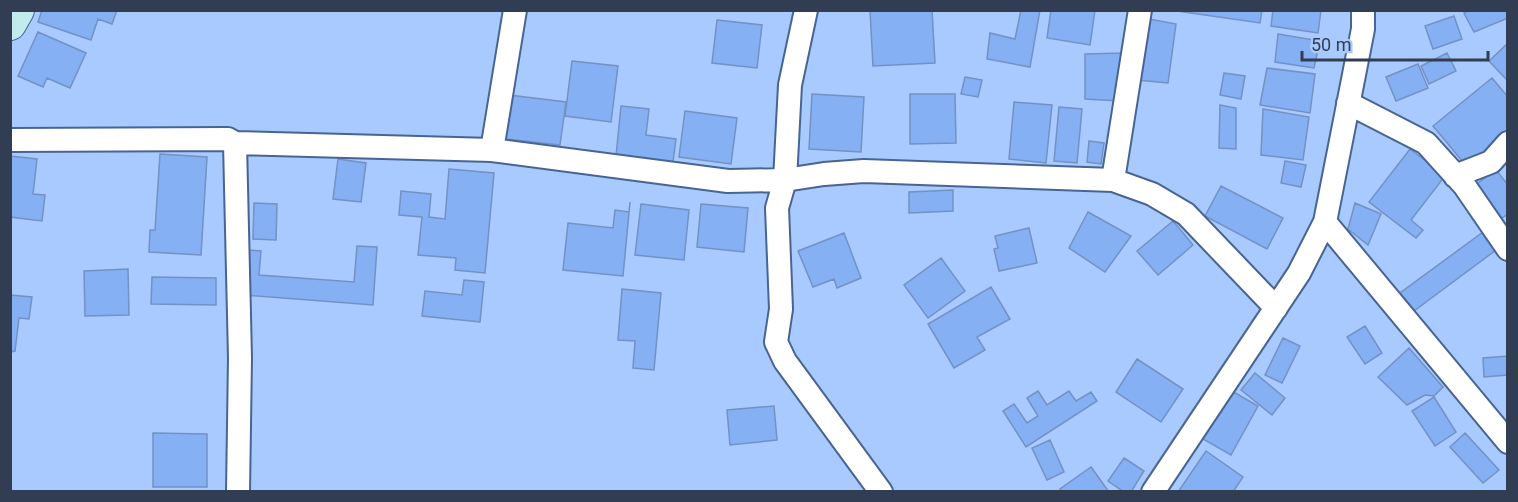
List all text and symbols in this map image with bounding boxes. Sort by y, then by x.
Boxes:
scale bar [1302,24,1488,62]
text: 50 m [1311,34,1351,55]

